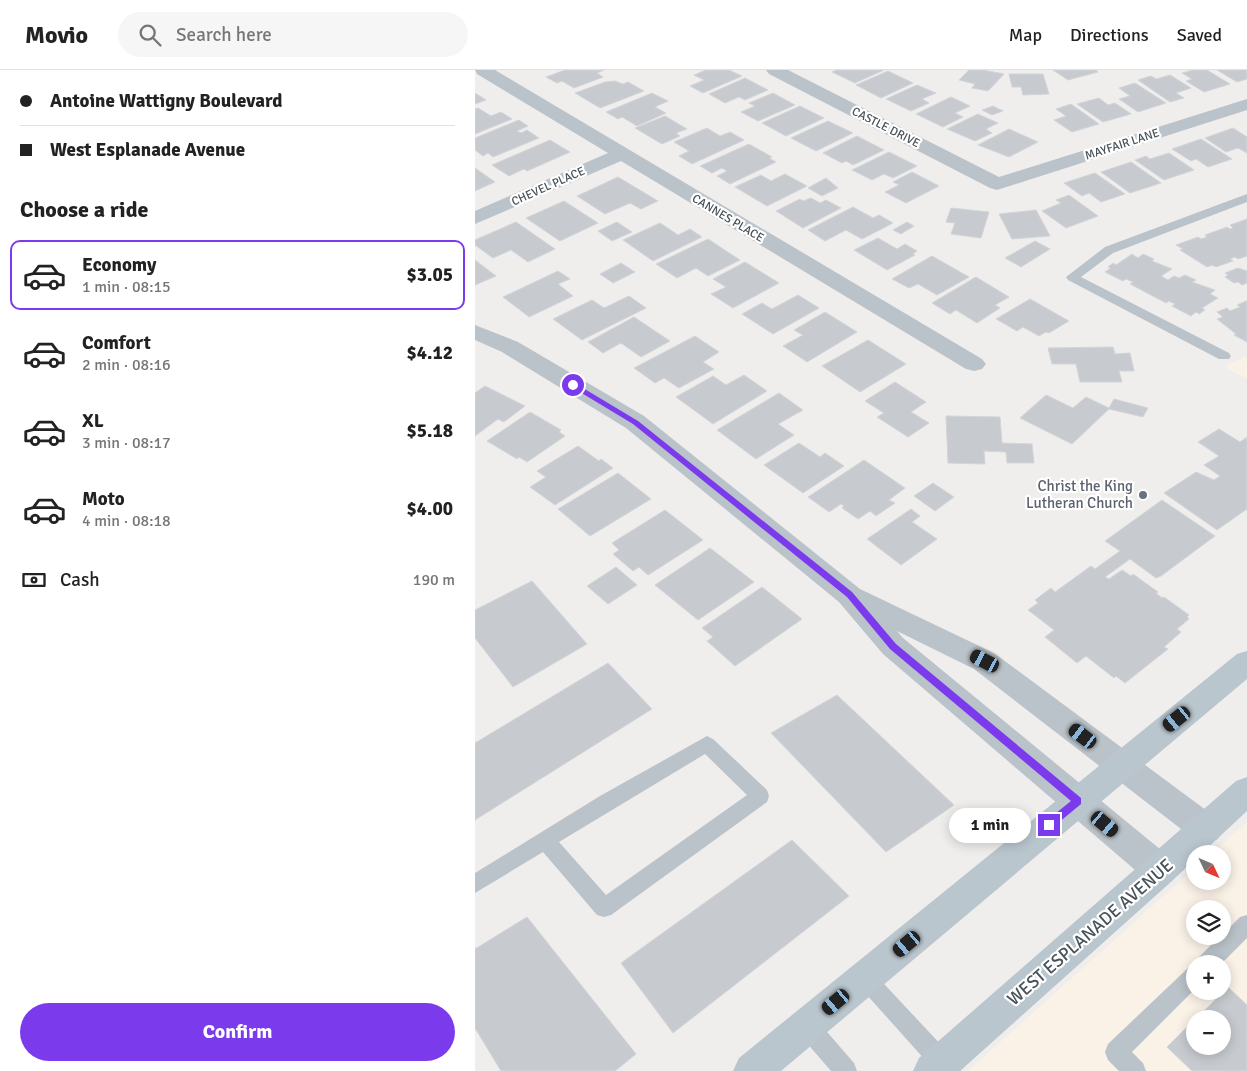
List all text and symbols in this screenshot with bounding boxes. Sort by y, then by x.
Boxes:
search box [118,12,468,57]
text: Movio [25,20,88,50]
icon: search [136,21,164,49]
text: Search here [176,23,272,47]
text: Map [1009,24,1042,46]
text: Directions [1070,24,1149,46]
text: Saved [1177,24,1222,46]
text: Antoine Wattigny Boulevard [50,89,283,113]
street label: CASTLE DRIVE [849,104,923,151]
street label: MAYFAIR LANE [1083,125,1161,164]
text: West Esplanade Avenue [50,138,245,162]
street label: CHEVEL PLACE [509,164,587,209]
street label: CANNES PLACE [689,191,767,246]
text: Choose a ride [20,196,148,223]
icon: car [22,253,67,298]
text: Economy [82,253,156,277]
text: $3.05 [407,263,453,287]
text: 1 min · 08:15 [82,277,171,297]
icon: car [22,331,67,376]
text: Comfort [82,331,151,355]
text: $4.12 [407,341,453,365]
text: 2 min · 08:16 [82,355,171,375]
route start [562,374,584,396]
icon: car [22,409,67,454]
text: XL [82,409,104,433]
text: $5.18 [407,419,453,443]
text: 3 min · 08:17 [82,433,171,453]
place label: Christ the King Lutheran Church [1026,477,1133,512]
icon: car [22,487,67,532]
text: Moto [82,487,125,511]
marker: Christ the King Lutheran Church [1137,489,1149,501]
text: $4.00 [407,497,453,521]
text: 4 min · 08:18 [82,511,171,531]
icon: cash [20,566,48,594]
text: Cash [60,568,100,592]
text: 190 m [413,570,455,590]
car [968,648,1001,674]
car [1160,704,1193,734]
car [1066,721,1099,751]
callout: 1 min [949,808,1031,842]
car [1088,809,1121,839]
route end [1038,814,1060,836]
text: 1 min [971,815,1009,835]
north arrow [1186,845,1231,890]
map controls [1186,845,1231,1055]
street label: WEST ESPLANADE AVENUE [1003,854,1177,1010]
button: layers [1186,900,1231,945]
car [890,929,923,959]
button: + [1186,955,1231,1000]
car [819,987,852,1017]
button: Confirm [20,1003,455,1061]
button: − [1186,1010,1231,1055]

